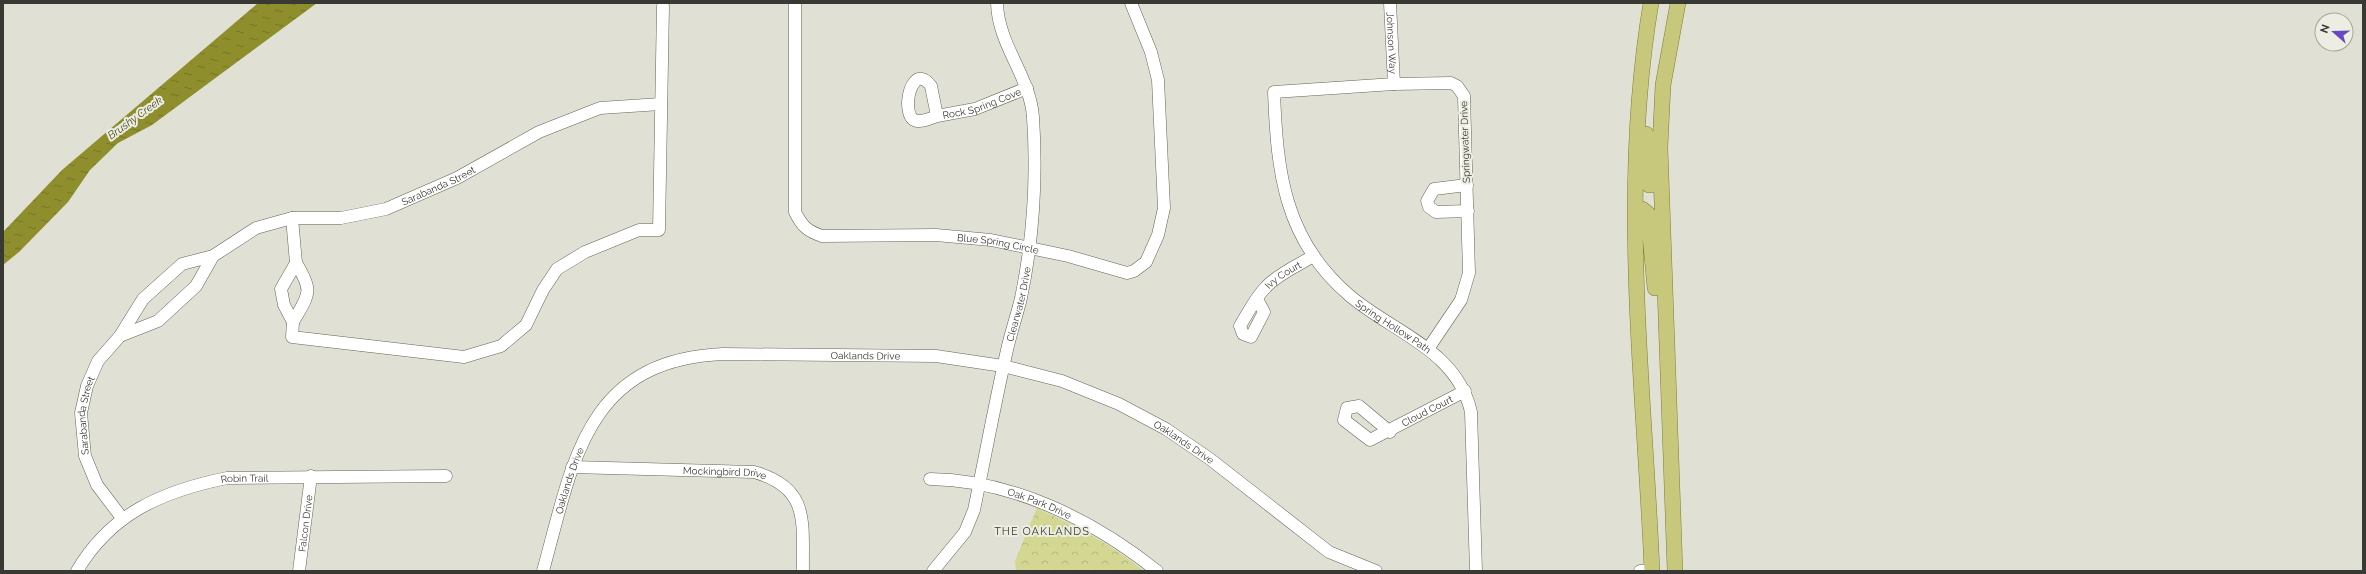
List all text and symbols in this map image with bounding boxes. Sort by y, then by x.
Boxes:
street label: Johnson Way [1385,12,1399,75]
north arrow [2314,12,2354,52]
text: N [2318,23,2333,35]
street label: Rock Spring Cove [942,86,1023,120]
water label: Brushy Creek [105,94,165,142]
street label: Springwater Drive [1458,101,1472,183]
street label: Sarabanda Street [400,163,477,207]
street label: Blue Spring Circle [957,231,1040,255]
street label: Ivy Court [1262,258,1303,291]
street label: Clearwater Drive [1004,266,1032,343]
street label: Spring Hollow Path [1354,297,1434,355]
street label: Oaklands Drive [830,350,901,361]
street label: Sarabanda Street [75,374,96,455]
street label: Cloud Court [1400,393,1455,428]
street label: Oaklands Drive [1152,418,1216,466]
street label: Oaklands Drive [553,445,586,515]
street label: Mockingbird Drive [683,465,768,481]
street label: Robin Trail [220,472,269,485]
street label: Oak Park Drive [1006,486,1073,521]
street label: Falcon Drive [296,494,314,552]
district label: THE OAKLANDS [994,525,1090,538]

